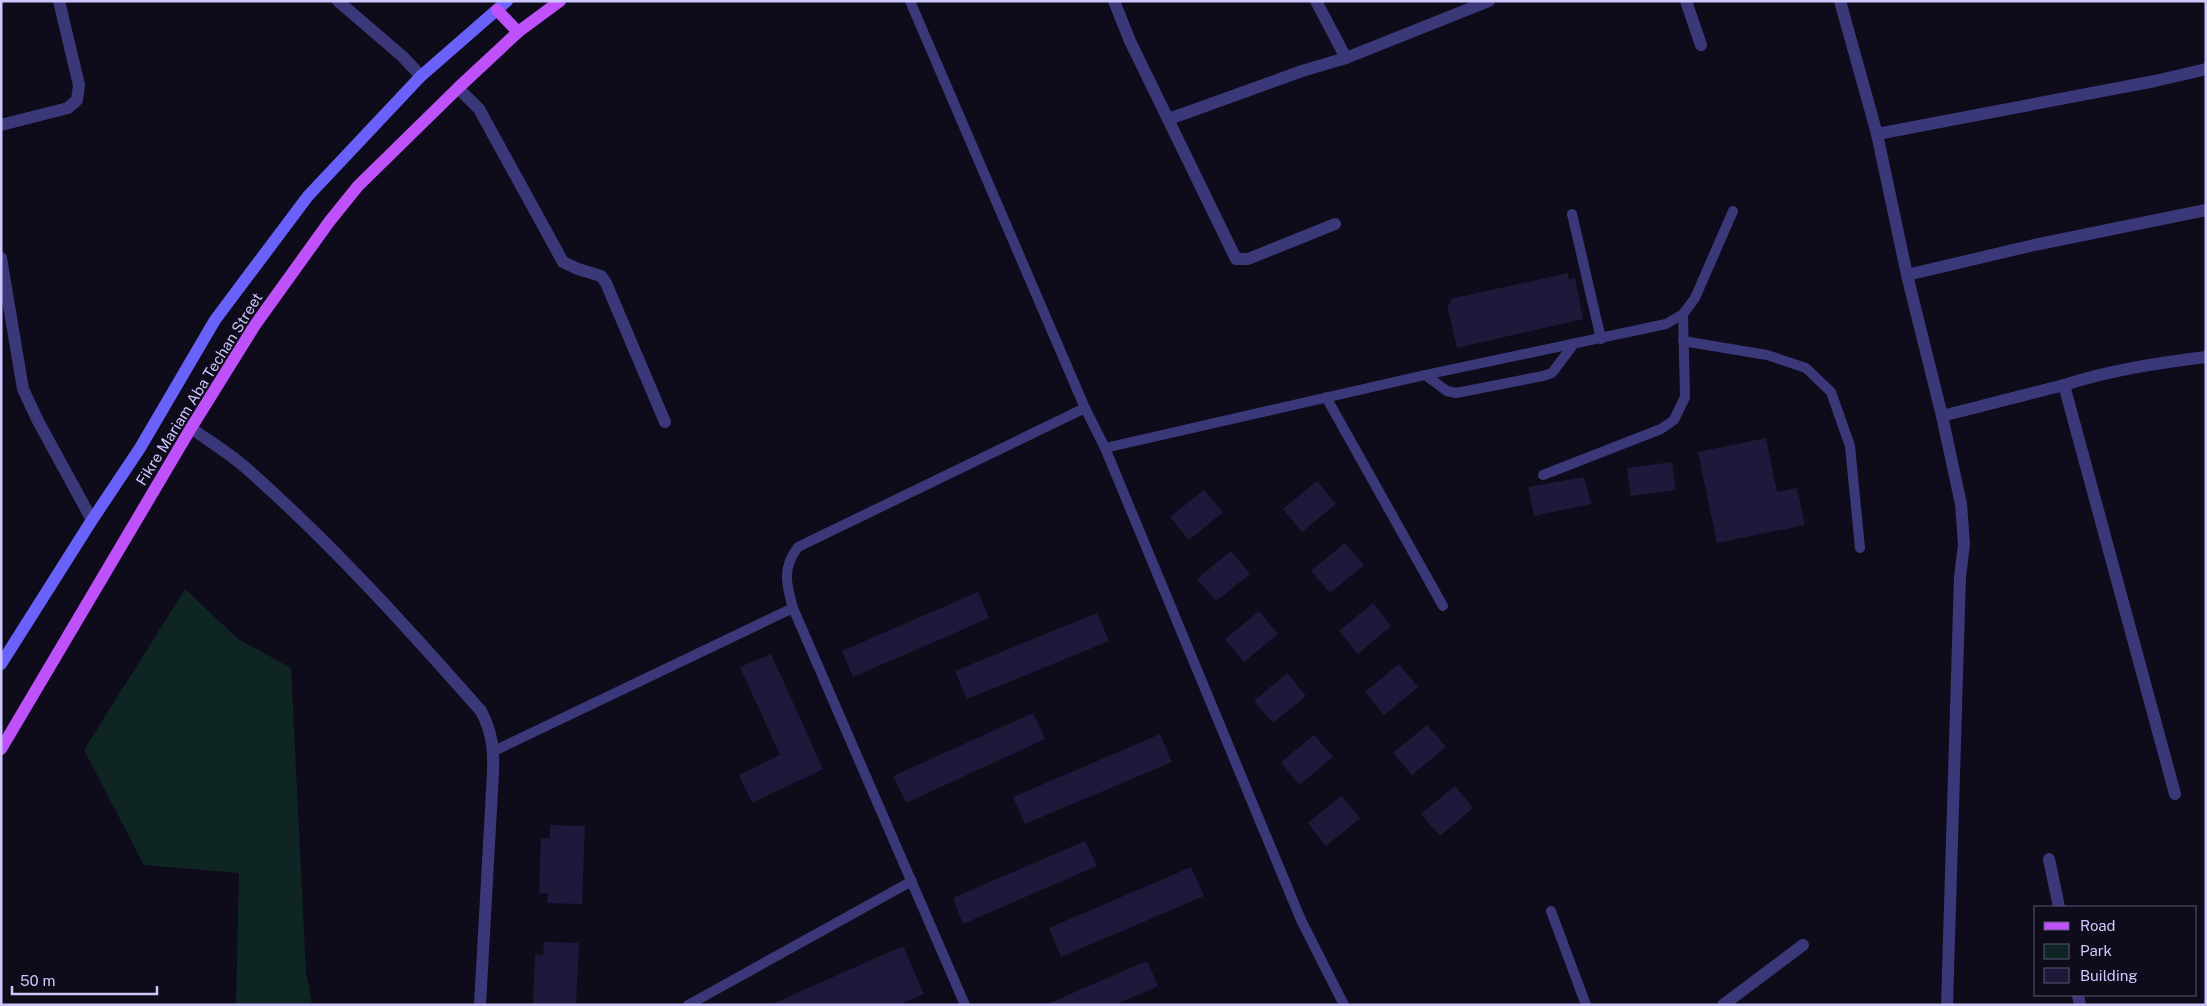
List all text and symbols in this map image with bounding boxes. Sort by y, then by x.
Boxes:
street label: Fikre Mariam Aba Techan Street [132,289,266,488]
legend [2034,906,2197,996]
text: Road [2080,917,2116,934]
text: Park [2080,942,2112,959]
scale bar [12,964,158,996]
text: Building [2080,967,2138,984]
text: 50 m [20,972,55,989]

